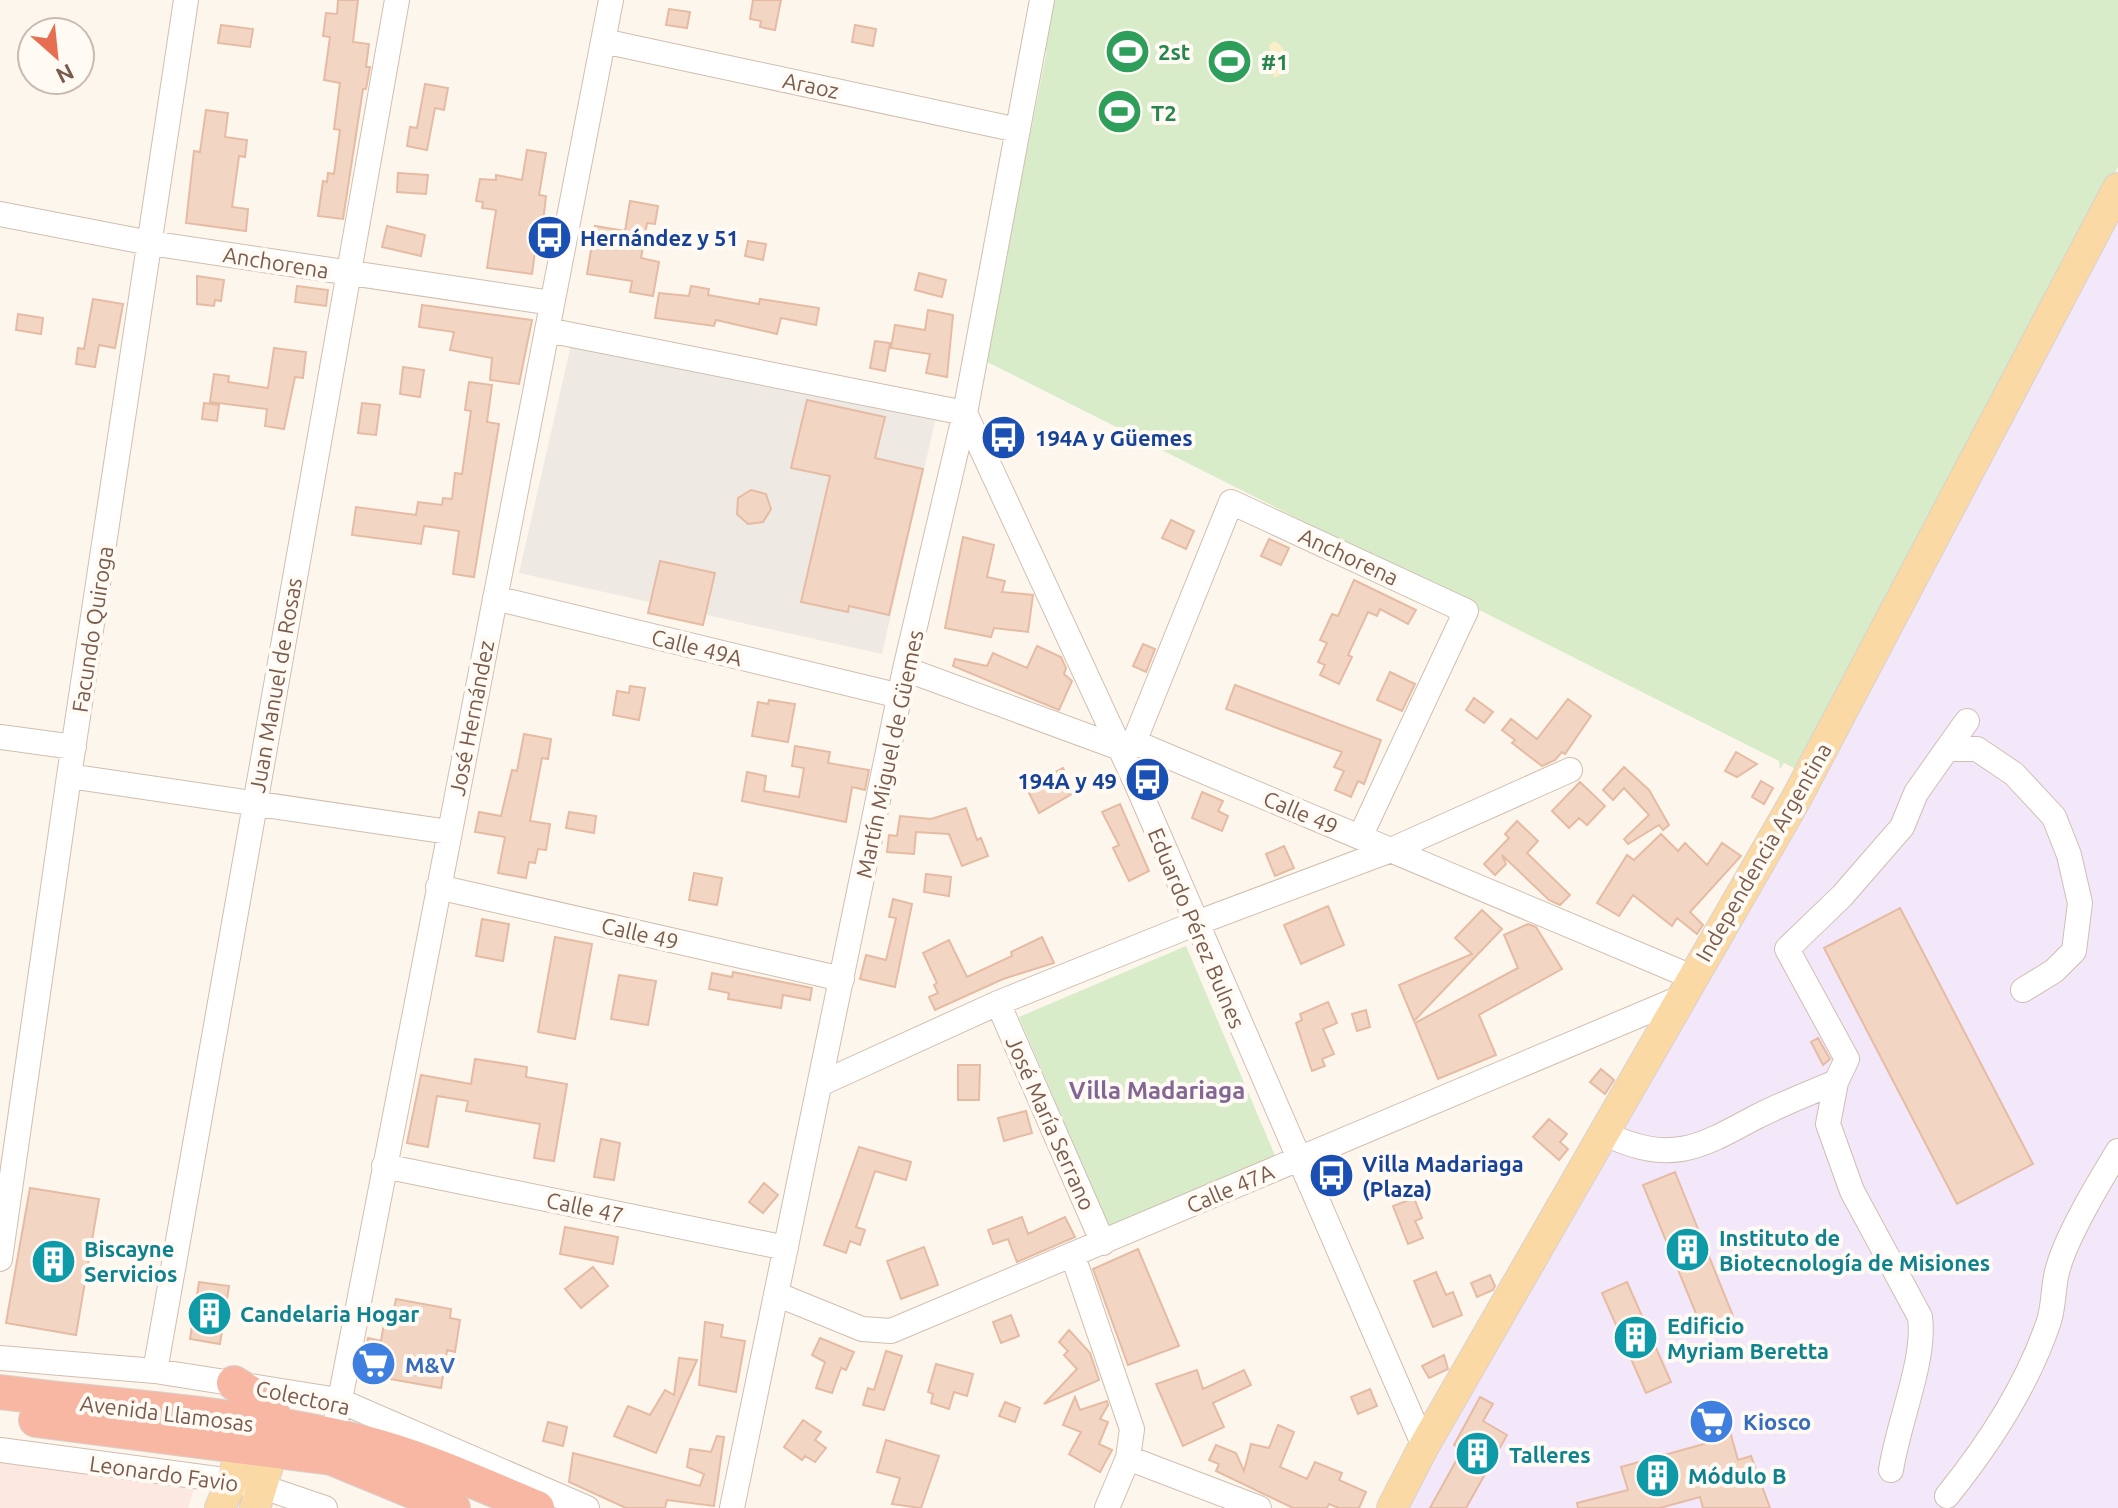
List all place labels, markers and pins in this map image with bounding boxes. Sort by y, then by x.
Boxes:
sports icon: 2st [1103,27,1151,75]
sports icon: #1 [1206,37,1254,85]
place label: 2st [1158,39,1190,64]
place label: #1 [1261,49,1289,74]
sports icon: T2 [1096,88,1144,136]
place label: T2 [1151,100,1177,125]
bus stop icon: Hernández y 51 [525,213,573,261]
place label: Hernández y 51 [580,225,739,250]
bus stop icon: 194A y Güemes [980,413,1028,461]
place label: 194A y Güemes [1035,425,1193,450]
bus stop icon: 194A y 49 [1124,756,1172,804]
place label: 194A y 49 [1017,768,1117,793]
place label: Villa Madariaga (Plaza) [1362,1151,1524,1202]
bus stop icon: Villa Madariaga (Plaza) [1307,1152,1355,1200]
place label: Instituto de Biotecnología de Misiones [1719,1225,1990,1275]
building icon: Instituto de Biotecnología de Misiones [1664,1226,1712,1274]
place label: Biscayne Servicios [84,1236,177,1286]
building icon: Biscayne Servicios [29,1237,77,1285]
building icon: Candelaria Hogar [185,1289,233,1337]
place label: Candelaria Hogar [240,1301,419,1326]
place label: Edificio Myriam Beretta [1667,1313,1829,1363]
building icon: Edificio Myriam Beretta [1612,1314,1660,1362]
supermarket icon: M&V [350,1340,398,1388]
place label: M&V [405,1352,456,1377]
supermarket icon: Kiosco [1688,1397,1736,1445]
place label: Kiosco [1743,1409,1811,1434]
building icon: Talleres [1454,1430,1502,1478]
place label: Talleres [1509,1442,1591,1467]
building icon: Módulo B [1633,1451,1681,1499]
place label: Módulo B [1688,1463,1787,1488]

